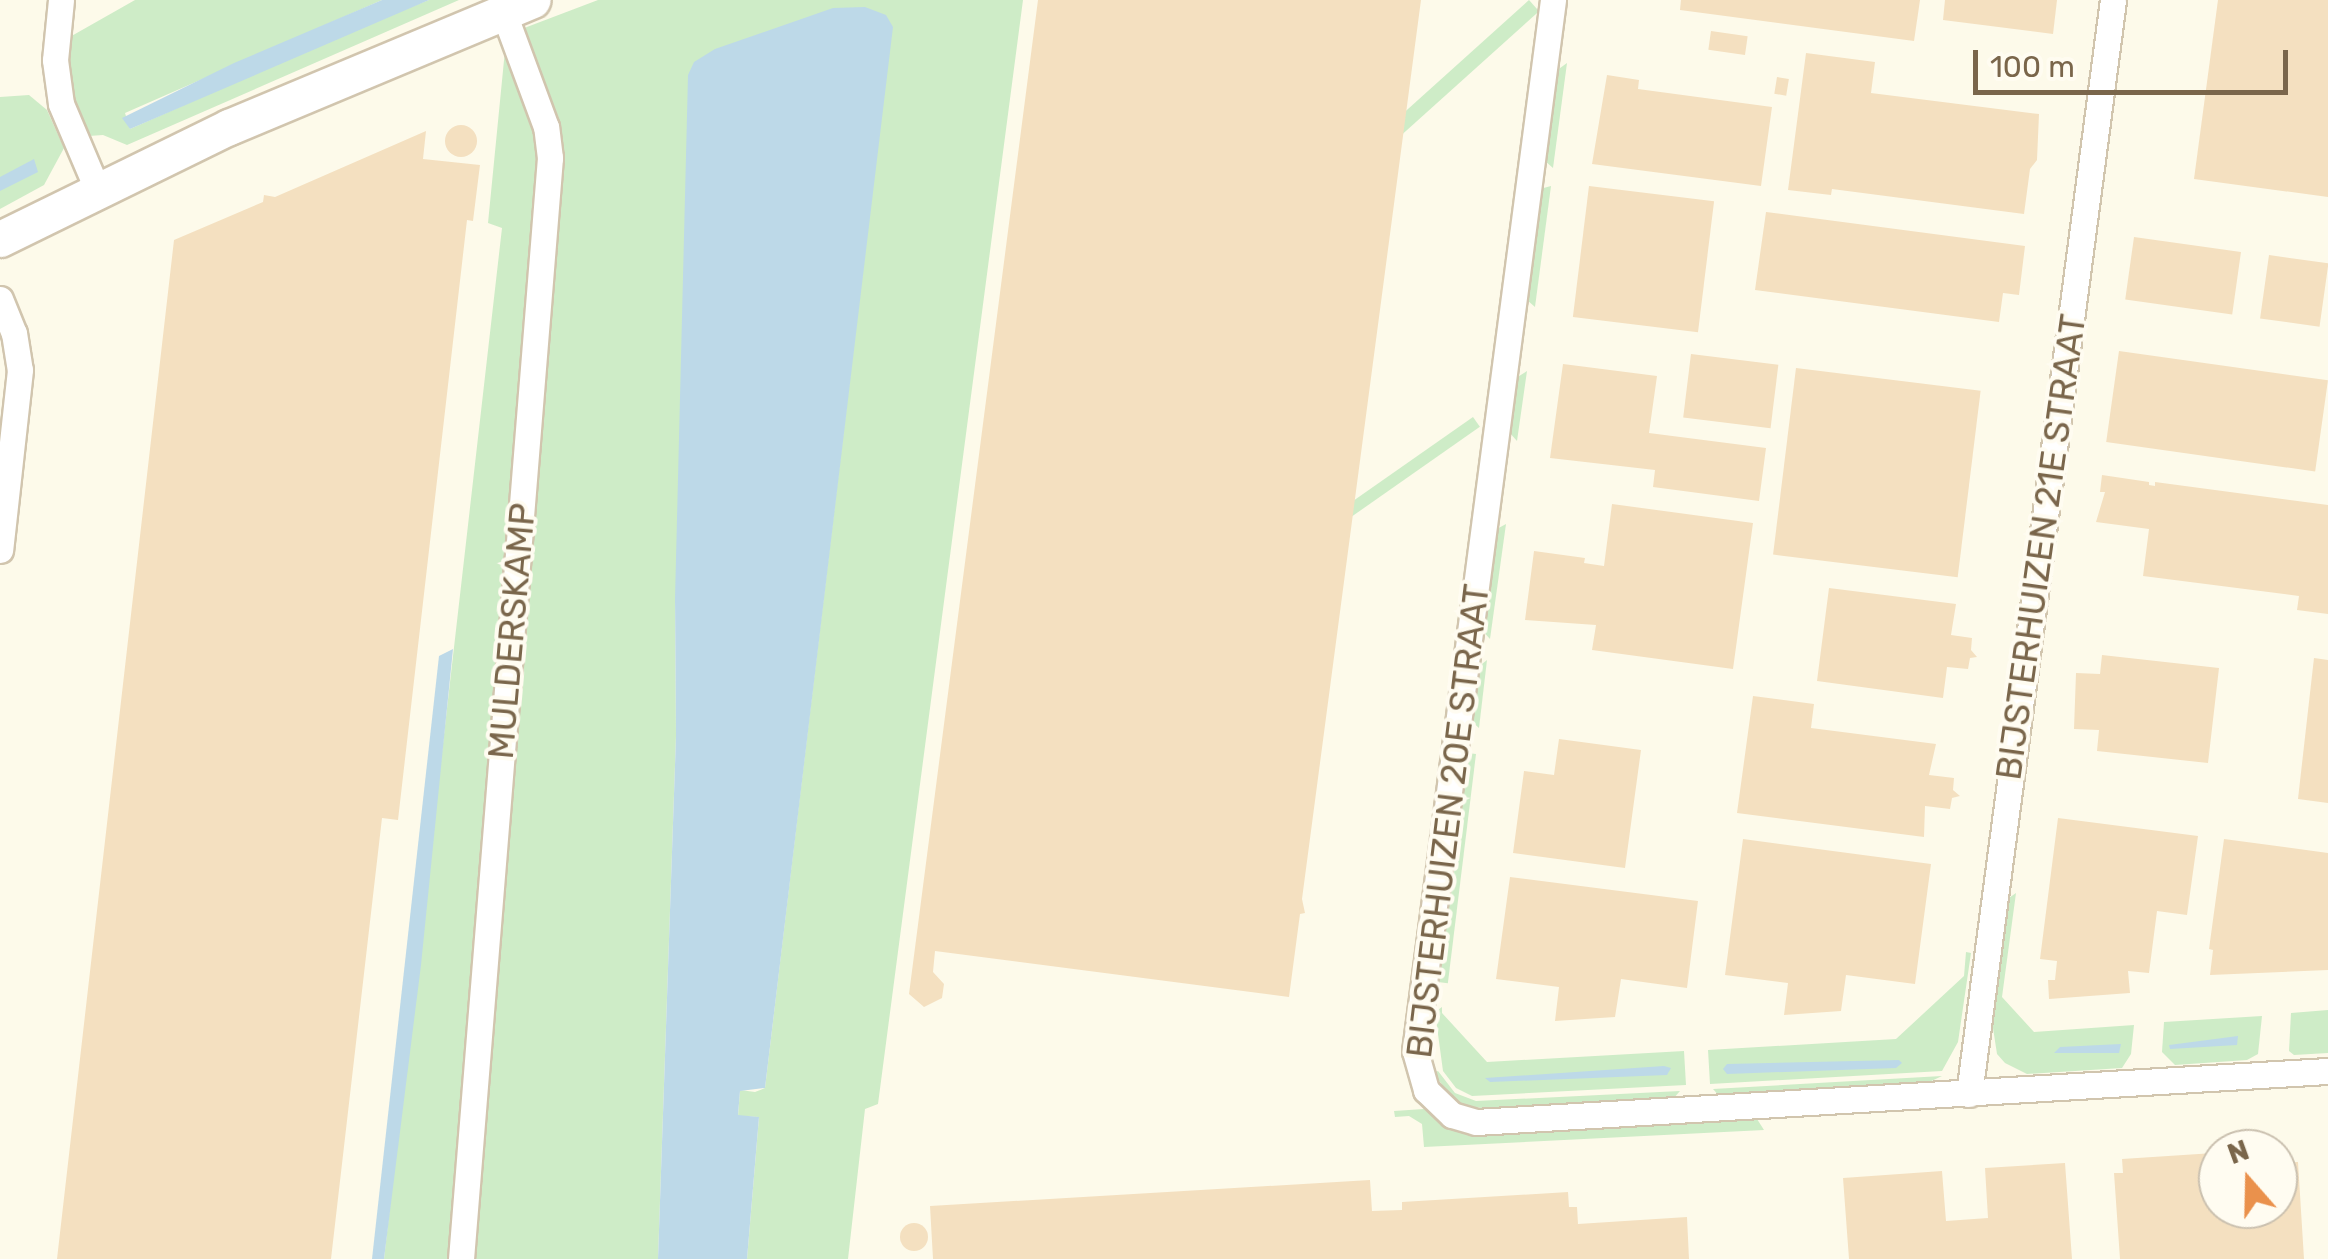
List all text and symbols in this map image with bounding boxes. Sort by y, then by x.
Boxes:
scale bar [1978,30,2293,92]
text: 100 m [1990,49,2075,85]
street label: BIJSTERHUIZEN 21E STRAAT [1988,311,2094,783]
street label: MULDERSKAMP [480,501,544,761]
street label: BIJSTERHUIZEN 20E STRAAT [1398,582,1498,1060]
north arrow [2198,1129,2298,1229]
text: N [2223,1133,2253,1171]

